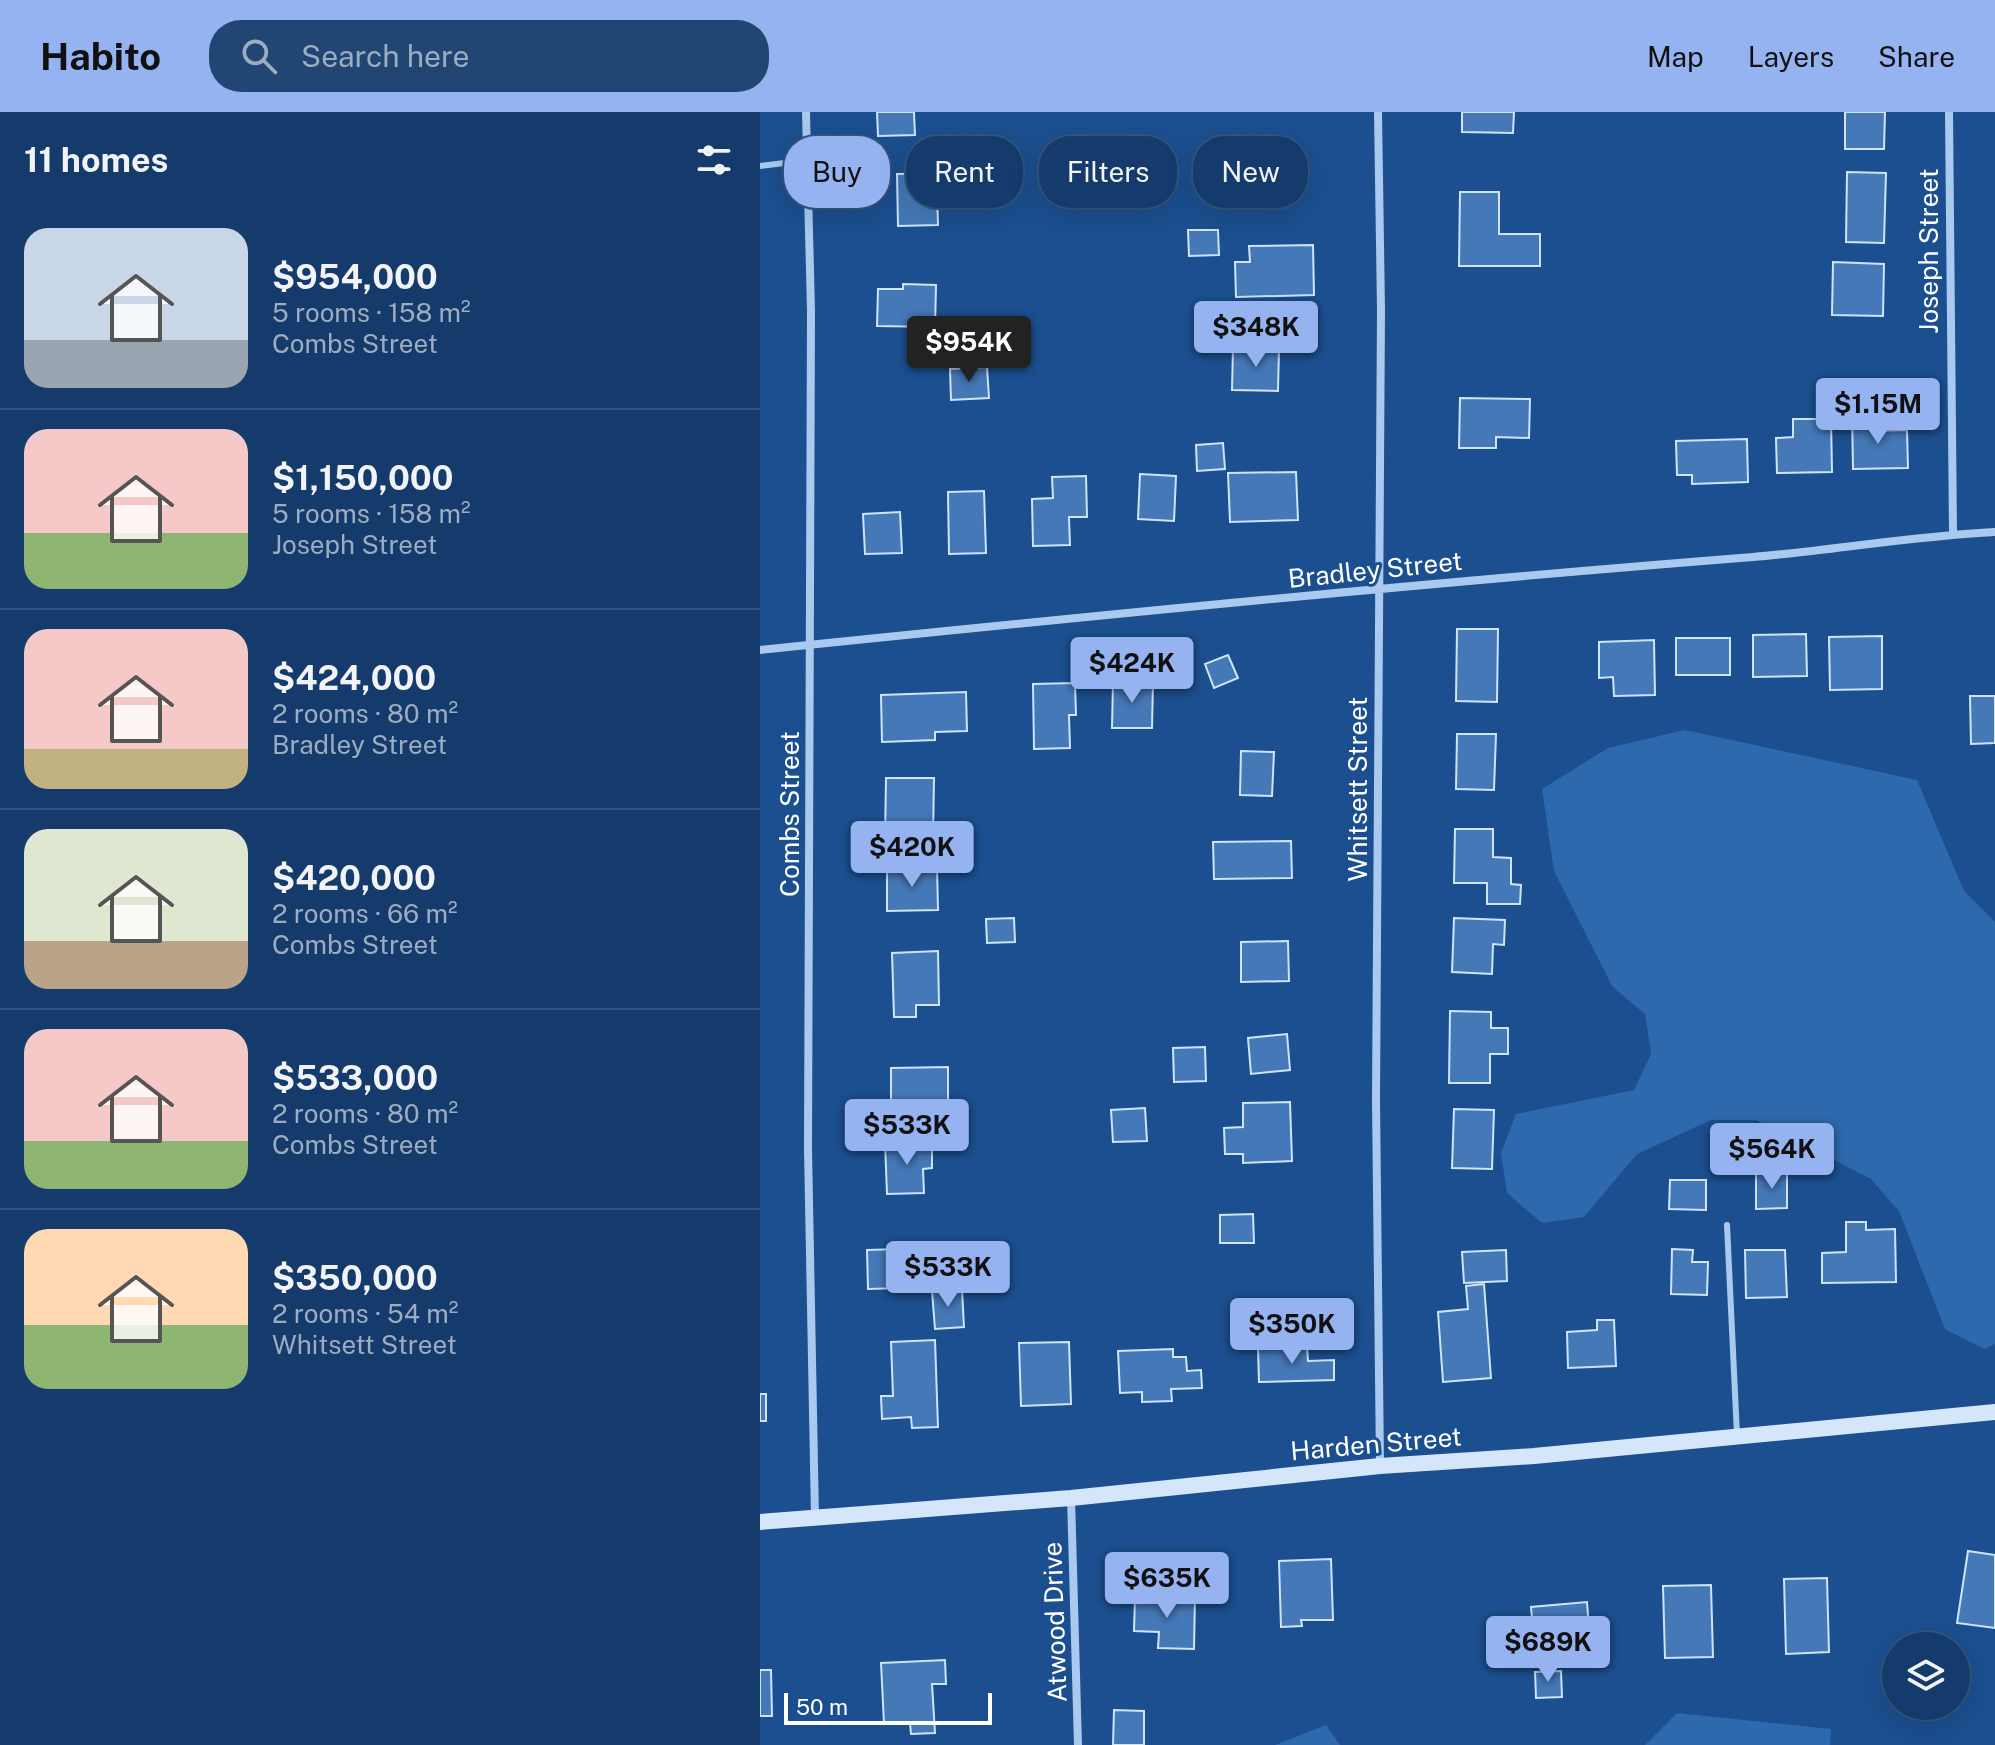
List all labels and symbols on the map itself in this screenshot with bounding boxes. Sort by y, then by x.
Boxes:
street label: Joseph Street [1913,168,1944,334]
pin: $348K [1200,301,1312,369]
pin: $954K [913,316,1025,384]
pin: $1.15M [1813,378,1943,446]
street label: Bradley Street [1286,545,1464,594]
pin: $424K [1076,637,1188,705]
street label: Whitsett Street [1342,697,1373,881]
street label: Combs Street [774,731,805,897]
pin: $420K [856,821,968,889]
pin: $533K [851,1099,963,1167]
pin: $564K [1716,1123,1828,1191]
pin: $533K [892,1241,1004,1309]
pin: $350K [1236,1298,1348,1366]
street label: Harden Street [1289,1421,1463,1466]
street label: Atwood Drive [1036,1541,1073,1703]
pin: $635K [1111,1552,1223,1620]
pin: $689K [1492,1616,1604,1684]
scale bar [784,1689,992,1725]

